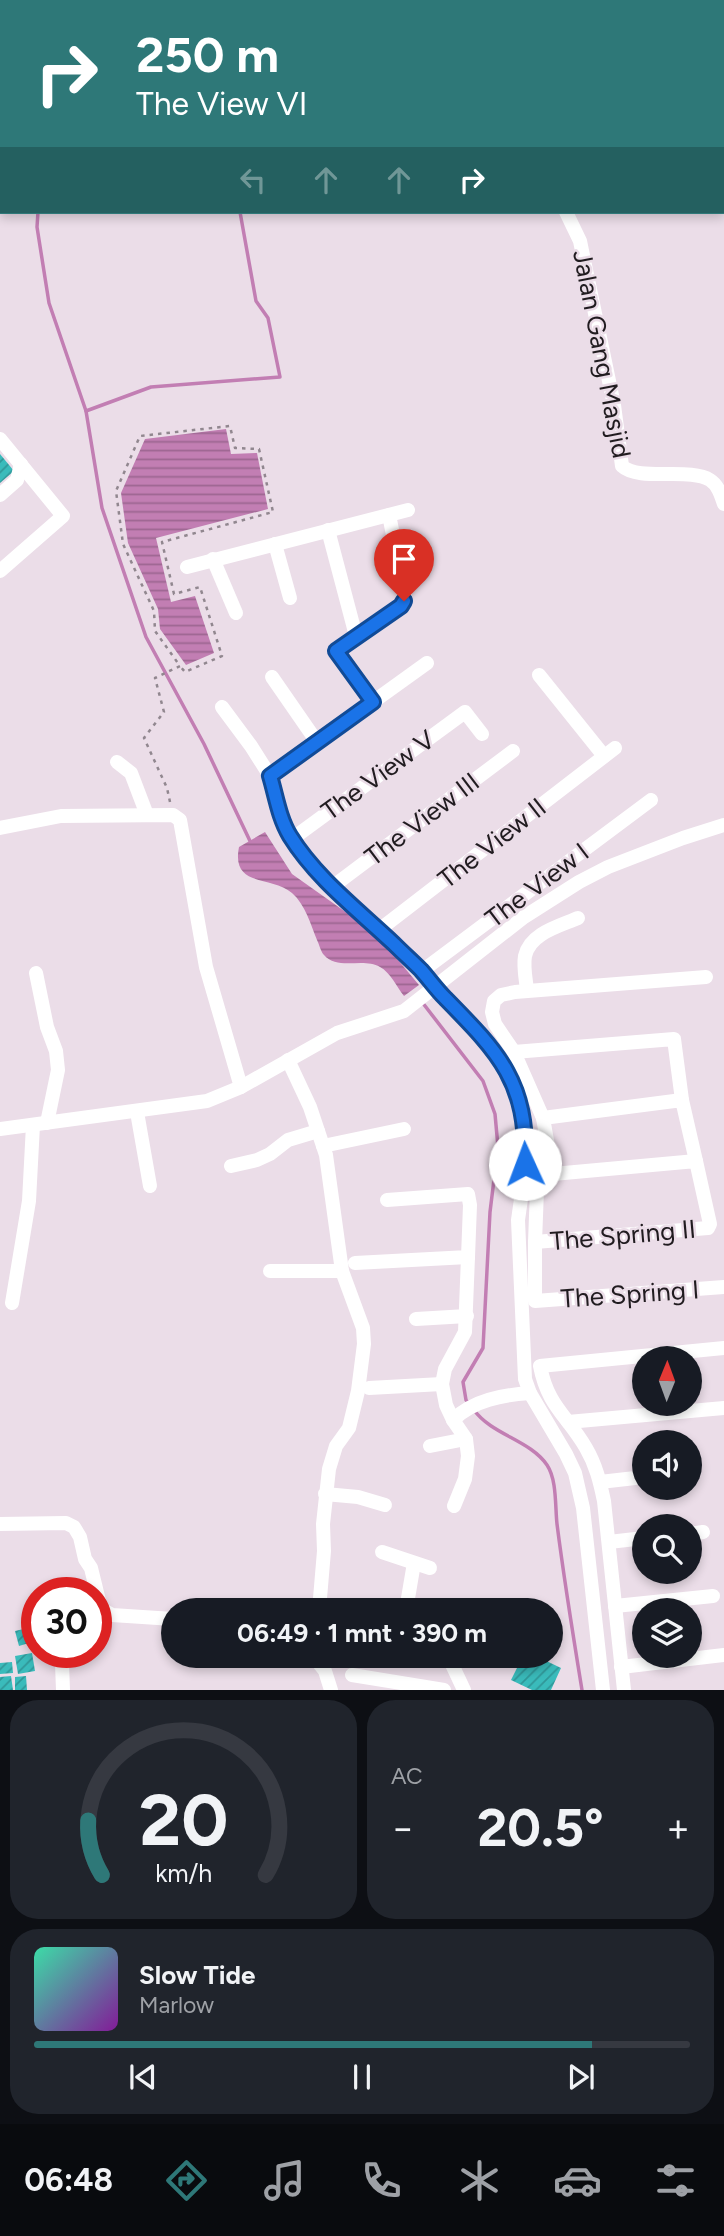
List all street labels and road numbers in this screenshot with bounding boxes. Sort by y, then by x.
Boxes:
street label: Jalan Gang Masjid [566,247,638,461]
street label: The View V [315,723,441,827]
street label: The View III [358,766,486,872]
street label: The View II [432,791,552,895]
street label: The View I [479,836,595,934]
street label: The Spring II [549,1213,697,1257]
street label: The Spring I [560,1273,700,1315]

